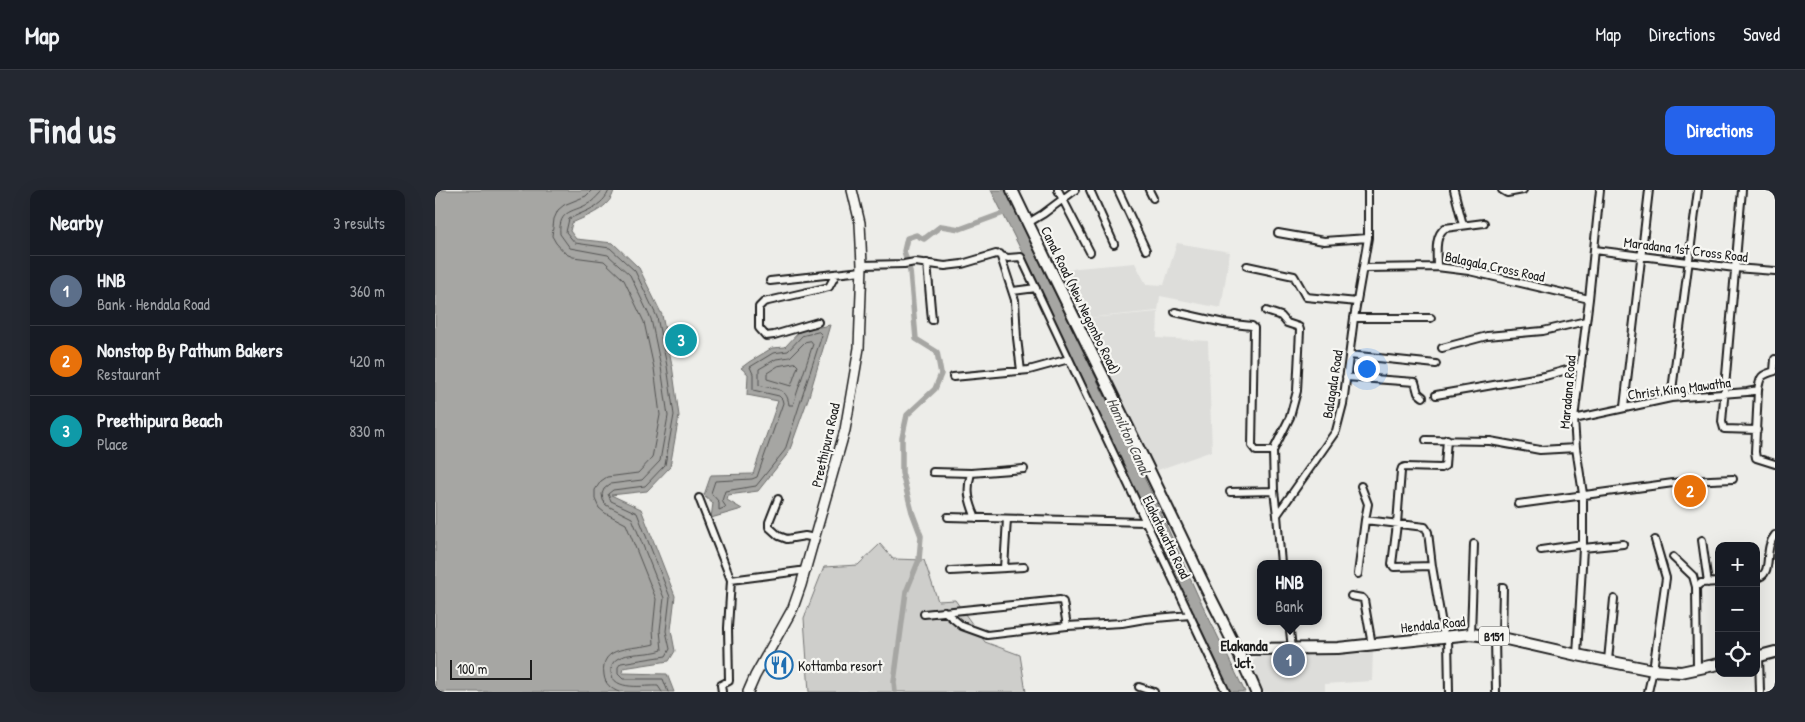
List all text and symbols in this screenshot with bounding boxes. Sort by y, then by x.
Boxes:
text: Map [25,19,59,51]
text: Map [1596,22,1621,47]
text: Directions [1649,22,1715,47]
text: Saved [1743,22,1780,47]
button: Directions [1665,106,1775,155]
text: Find us [30,107,116,154]
text: Nearby [50,208,103,237]
text: 3 results [333,212,385,234]
street label: Canal Road (New Negombo Road) [1036,223,1125,378]
street label: Maradana 1st Cross Road [1623,232,1750,266]
street label: Balagala Cross Road [1443,246,1547,287]
text: HNB [97,267,126,293]
text: 1 [63,280,69,302]
text: 360 m [350,280,385,302]
text: Bank · Hendala Road [97,293,210,315]
pin: 3 [665,321,697,359]
text: Nonstop By Pathum Bakers [97,337,283,363]
street label: Balagala Road [1317,348,1348,420]
text: 2 [62,350,70,372]
text: 420 m [350,350,385,372]
street label: Maradana Road [1554,354,1580,430]
your location [1354,356,1380,382]
text: Restaurant [97,363,160,385]
street label: Christ King Mawatha [1626,372,1732,405]
water label: Hamilton Canal [1102,394,1156,479]
street label: Preethipura Road [806,401,845,489]
text: Preethipura Beach [97,407,222,433]
text: 3 [62,420,70,442]
text: 830 m [349,420,385,442]
text: Place [97,433,128,455]
pin: 2 [1674,472,1706,510]
street label: Elakatawatta Road [1139,492,1196,582]
map controls [1715,542,1760,677]
button: + [1715,542,1760,587]
popup [1257,560,1322,625]
text: HNB [1275,569,1304,595]
button: − [1715,587,1760,632]
text: Bank [1275,595,1303,617]
street label: Hendala Road [1400,611,1467,637]
road number: B151 [1479,626,1509,646]
button: locate [1715,632,1760,677]
district label: Elakanda Jct. [1220,635,1268,673]
pin: 1 [1273,641,1305,679]
restaurant icon: Kottamba resort [764,650,794,680]
place label: Kottamba resort [798,656,882,675]
scale bar [450,657,533,680]
text: 100 m [457,659,487,678]

